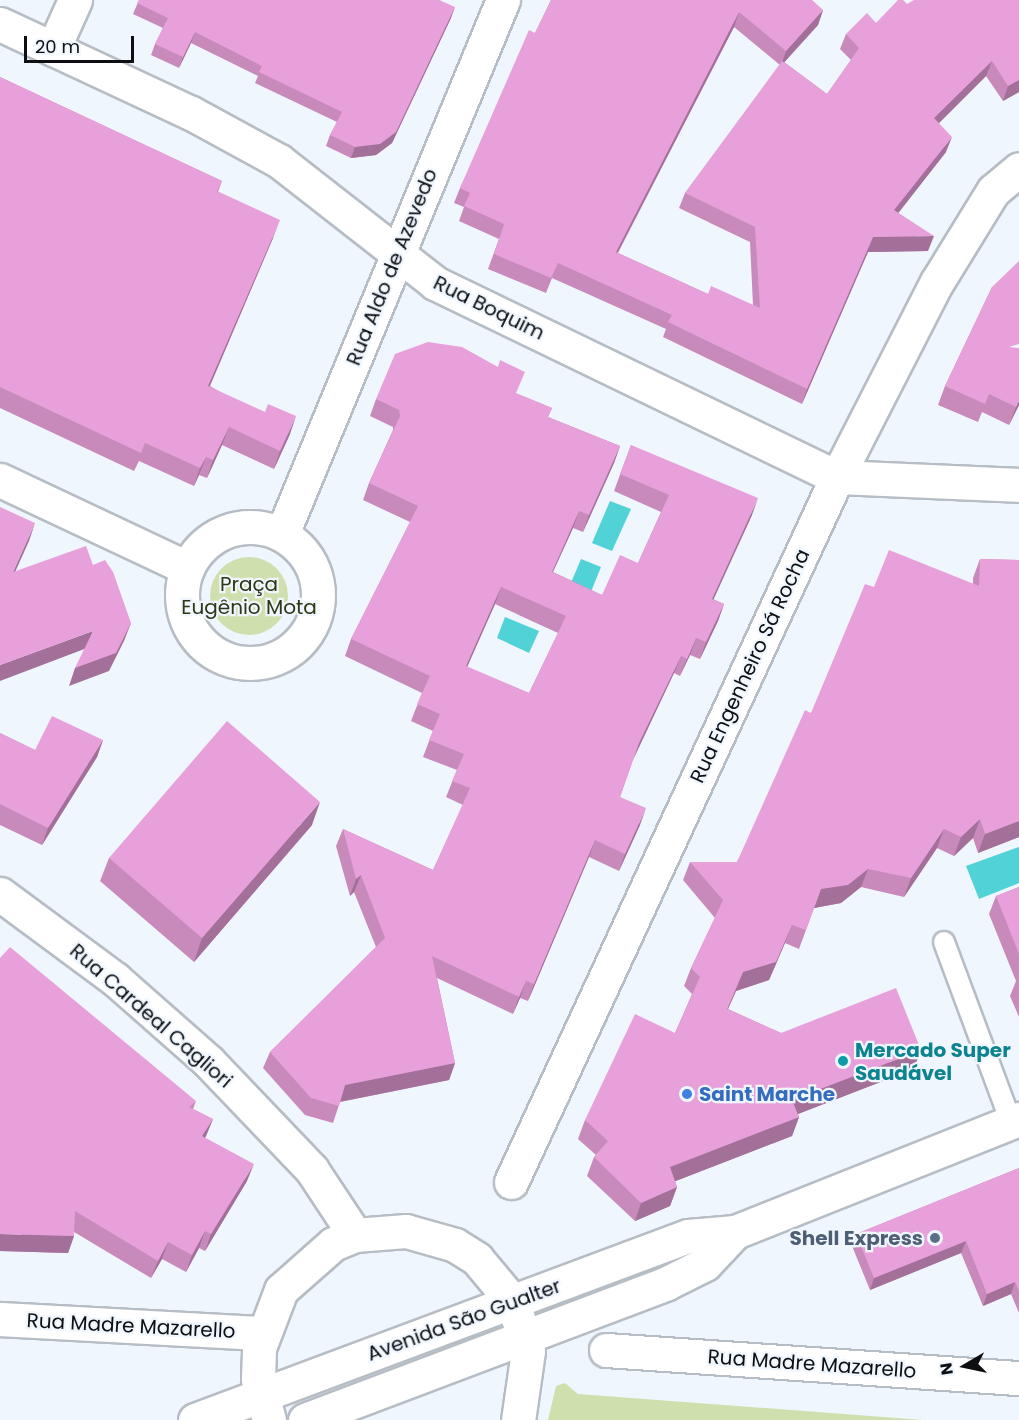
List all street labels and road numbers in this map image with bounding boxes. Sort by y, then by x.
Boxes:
street label: Rua Aldo de Azevedo [342,165,442,369]
street label: Rua Boquim [429,271,549,345]
street label: Rua Engenheiro Sá Rocha [685,545,815,787]
street label: Rua Cardeal Cagliori [65,939,237,1093]
street label: Avenida São Gualter [364,1274,564,1366]
street label: Rua Madre Mazarello [26,1309,236,1343]
street label: Rua Madre Mazarello [707,1345,917,1383]

